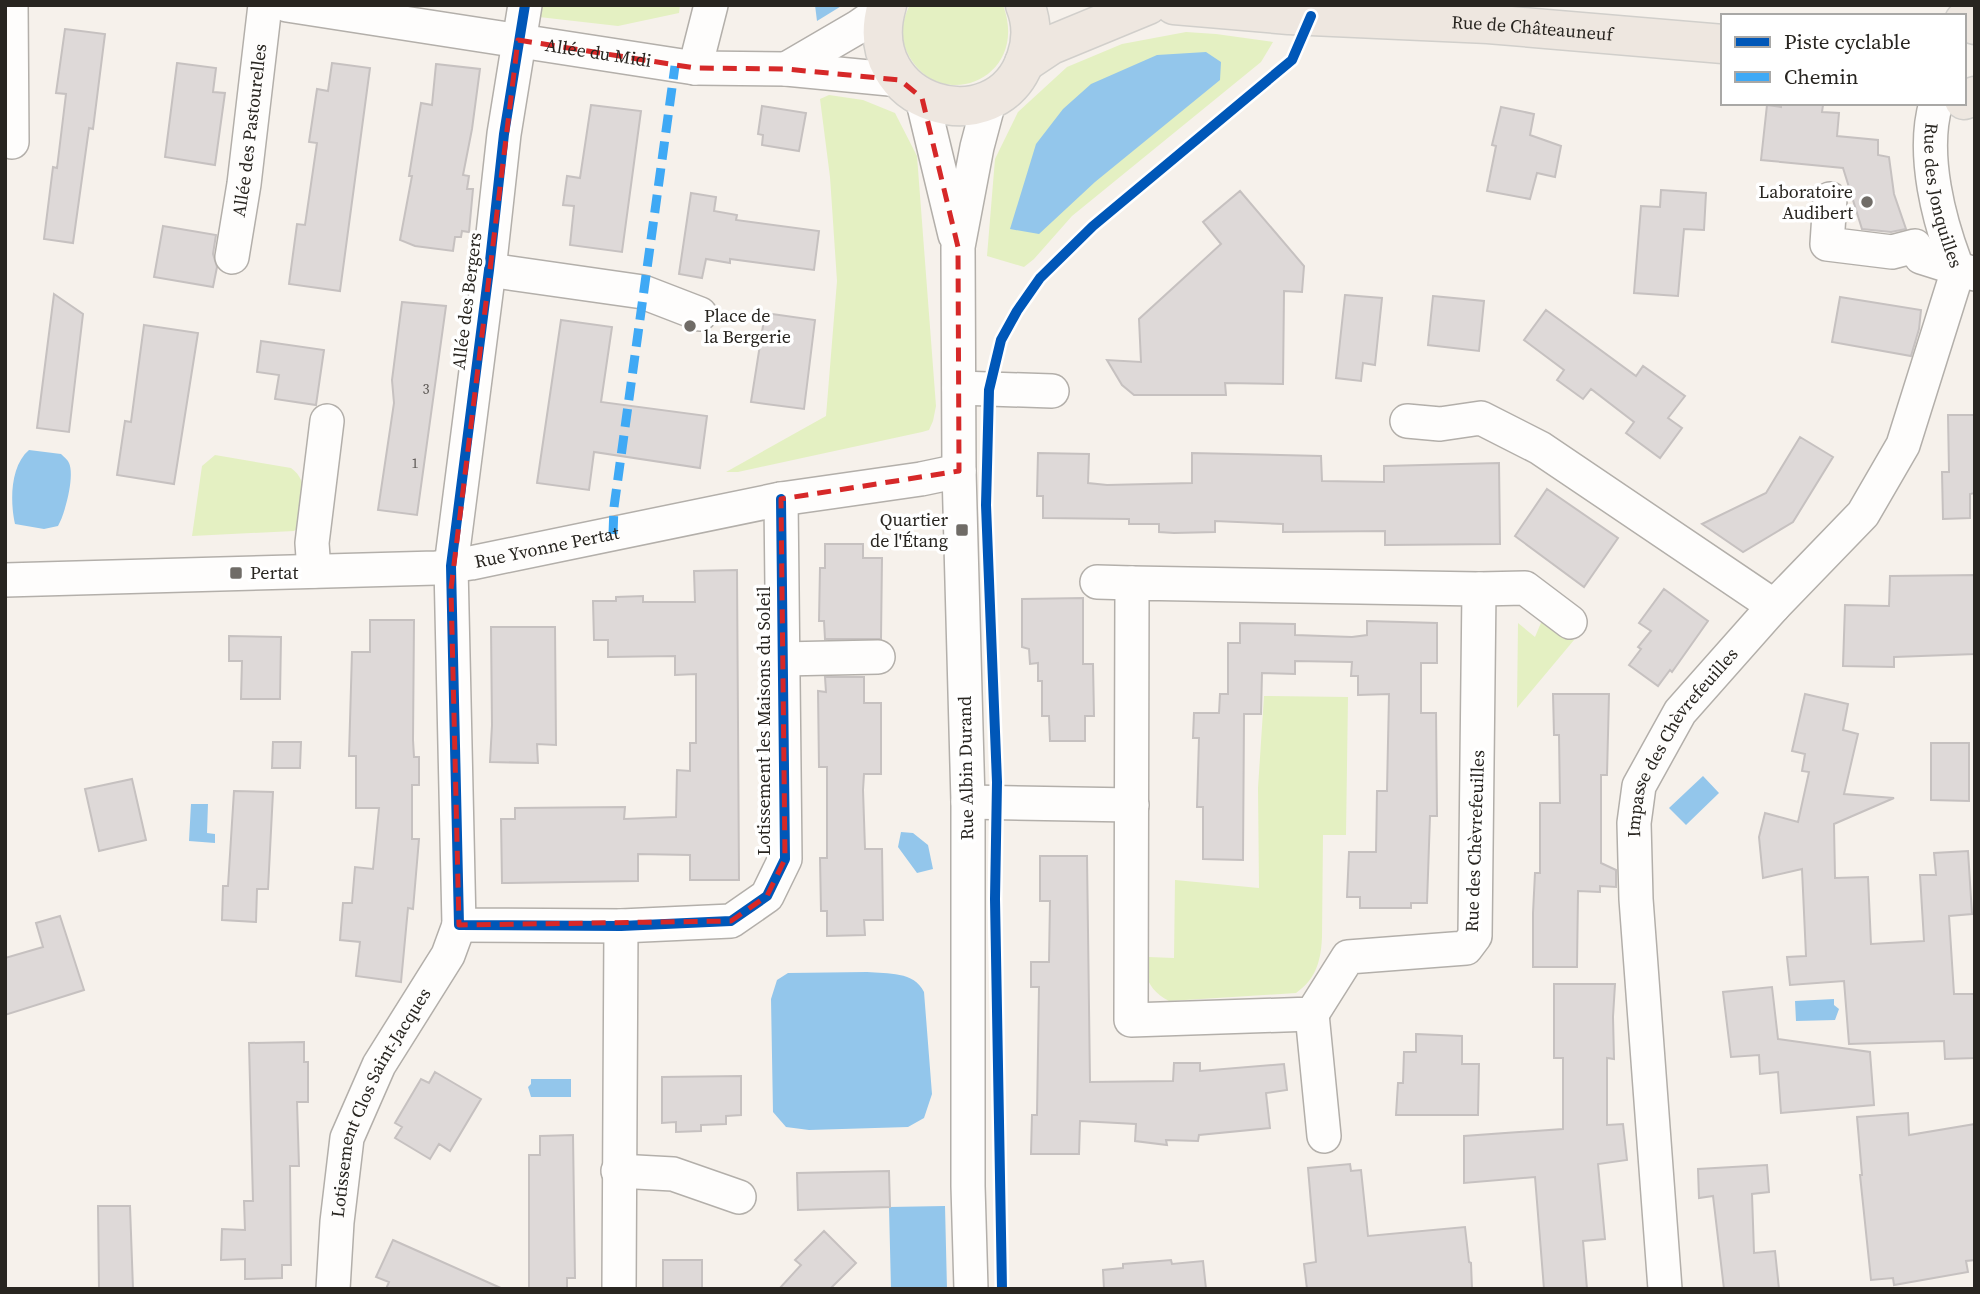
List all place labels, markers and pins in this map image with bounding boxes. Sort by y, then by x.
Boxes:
place label: Laboratoire Audibert [1759,179,1853,225]
marker: Laboratoire Audibert [1859,194,1875,210]
place label: Place de la Bergerie [704,303,791,349]
marker: Place de la Bergerie [682,318,698,334]
place label: Quartier de l'Étang [870,507,948,553]
marker: Quartier de l'Étang [954,522,970,538]
place label: Pertat [250,560,298,585]
marker: Pertat [228,565,244,581]

